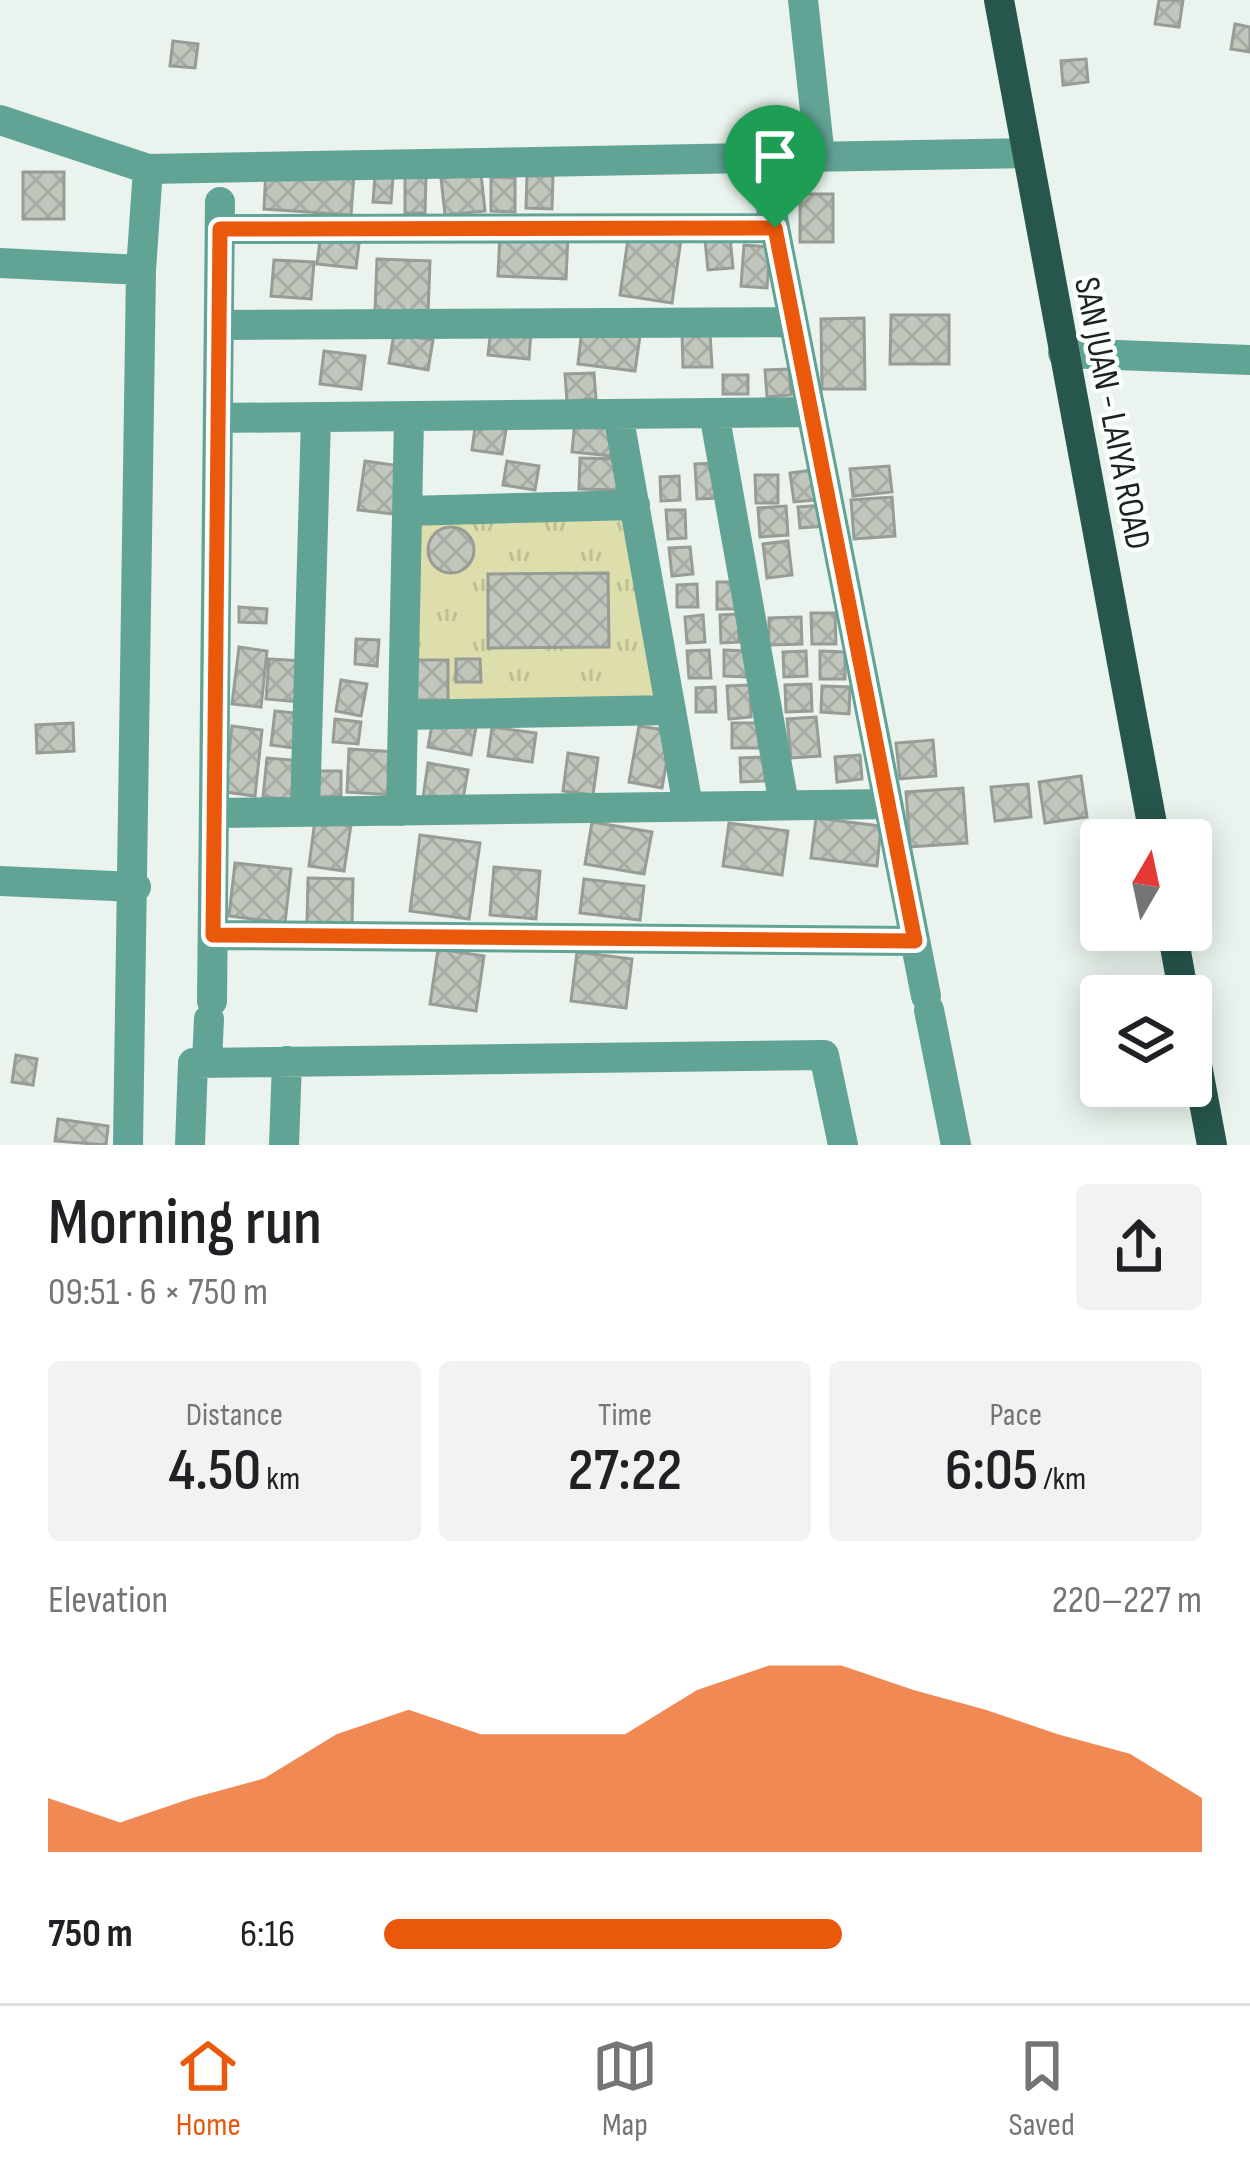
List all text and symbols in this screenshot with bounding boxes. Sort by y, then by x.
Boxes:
pin [724,105,826,228]
icon: arrive [742,123,808,189]
street label: SAN JUAN - LAIYA ROAD [1064,274,1159,553]
north arrow [1080,819,1212,951]
map controls [1080,819,1212,1107]
button: layers [1080,975,1212,1107]
text: Morning run [48,1184,322,1263]
button: share [1076,1184,1202,1310]
text: 09:51 · 6 × 750 m [48,1269,268,1316]
text: Distance [186,1395,283,1435]
text: Time [598,1395,652,1435]
text: Pace [989,1395,1042,1435]
text: 4.50 [169,1435,261,1507]
text: 27:22 [568,1435,682,1507]
text: 6:05 [945,1435,1038,1507]
text: km [261,1459,300,1499]
text: /km [1038,1459,1086,1499]
text: Elevation [48,1577,168,1624]
text: 220–227 m [1052,1577,1202,1624]
text: 750 m [48,1911,133,1958]
text: 6:16 [240,1911,295,1958]
tab: Home [175,2033,241,2145]
tab: Map [592,2033,658,2145]
tab: Saved [1009,2033,1075,2145]

